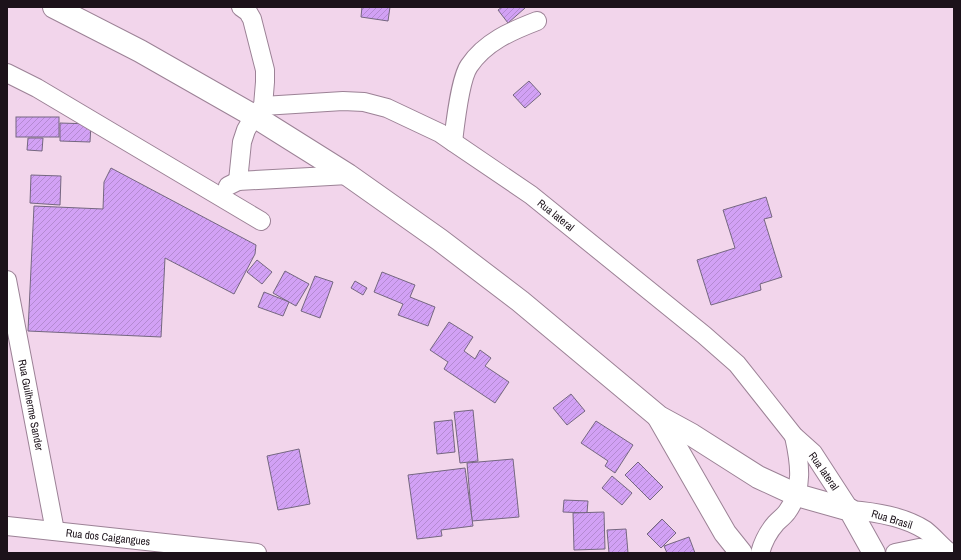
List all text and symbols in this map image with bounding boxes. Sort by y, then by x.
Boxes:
street label: Rua lateral [535,196,577,234]
street label: Rua Guilherme Sander [15,358,47,452]
street label: Rua lateral [806,449,842,493]
street label: Rua Brasil [870,506,914,532]
street label: Rua dos Caigangues [65,526,151,548]

